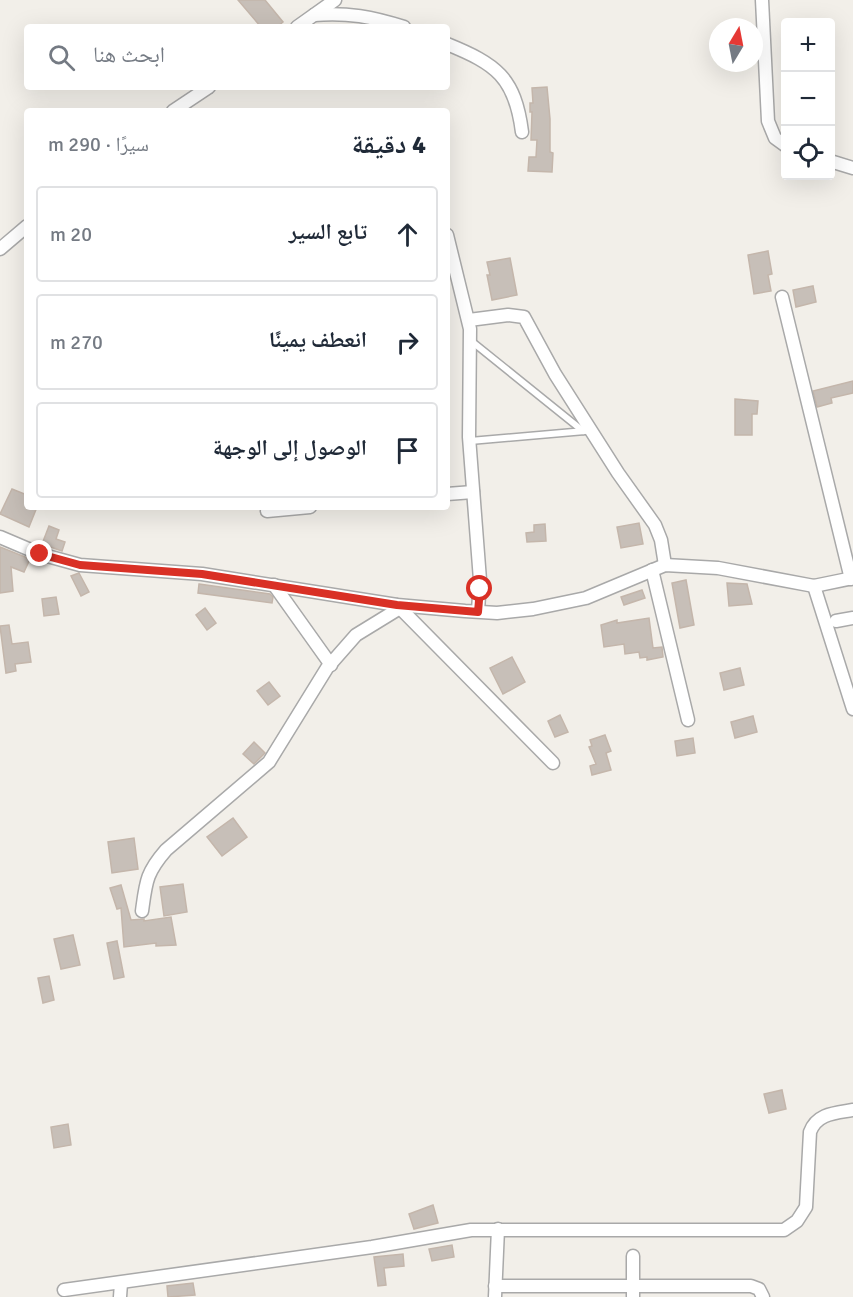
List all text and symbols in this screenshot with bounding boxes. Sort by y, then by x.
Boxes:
north arrow [709,18,763,72]
map controls [781,18,835,180]
button: + [781,18,835,72]
search box [24,24,450,90]
icon: search [45,41,78,74]
text: ابحث هنا [93,41,165,68]
button: − [781,72,835,126]
button: locate [781,126,835,180]
text: 4 دقيقة [352,129,426,161]
text: سيرًا · 290 m [48,132,149,157]
text: تابع السير [289,218,367,245]
icon: ahead [391,218,424,251]
text: 20 m [50,222,92,247]
text: انعطف يمينًا [269,326,367,353]
icon: right [391,326,424,359]
text: 270 m [50,330,103,355]
text: الوصول إلى الوجهة [213,434,367,461]
icon: arrive [391,434,424,467]
route end [26,540,52,566]
route start [466,575,492,601]

